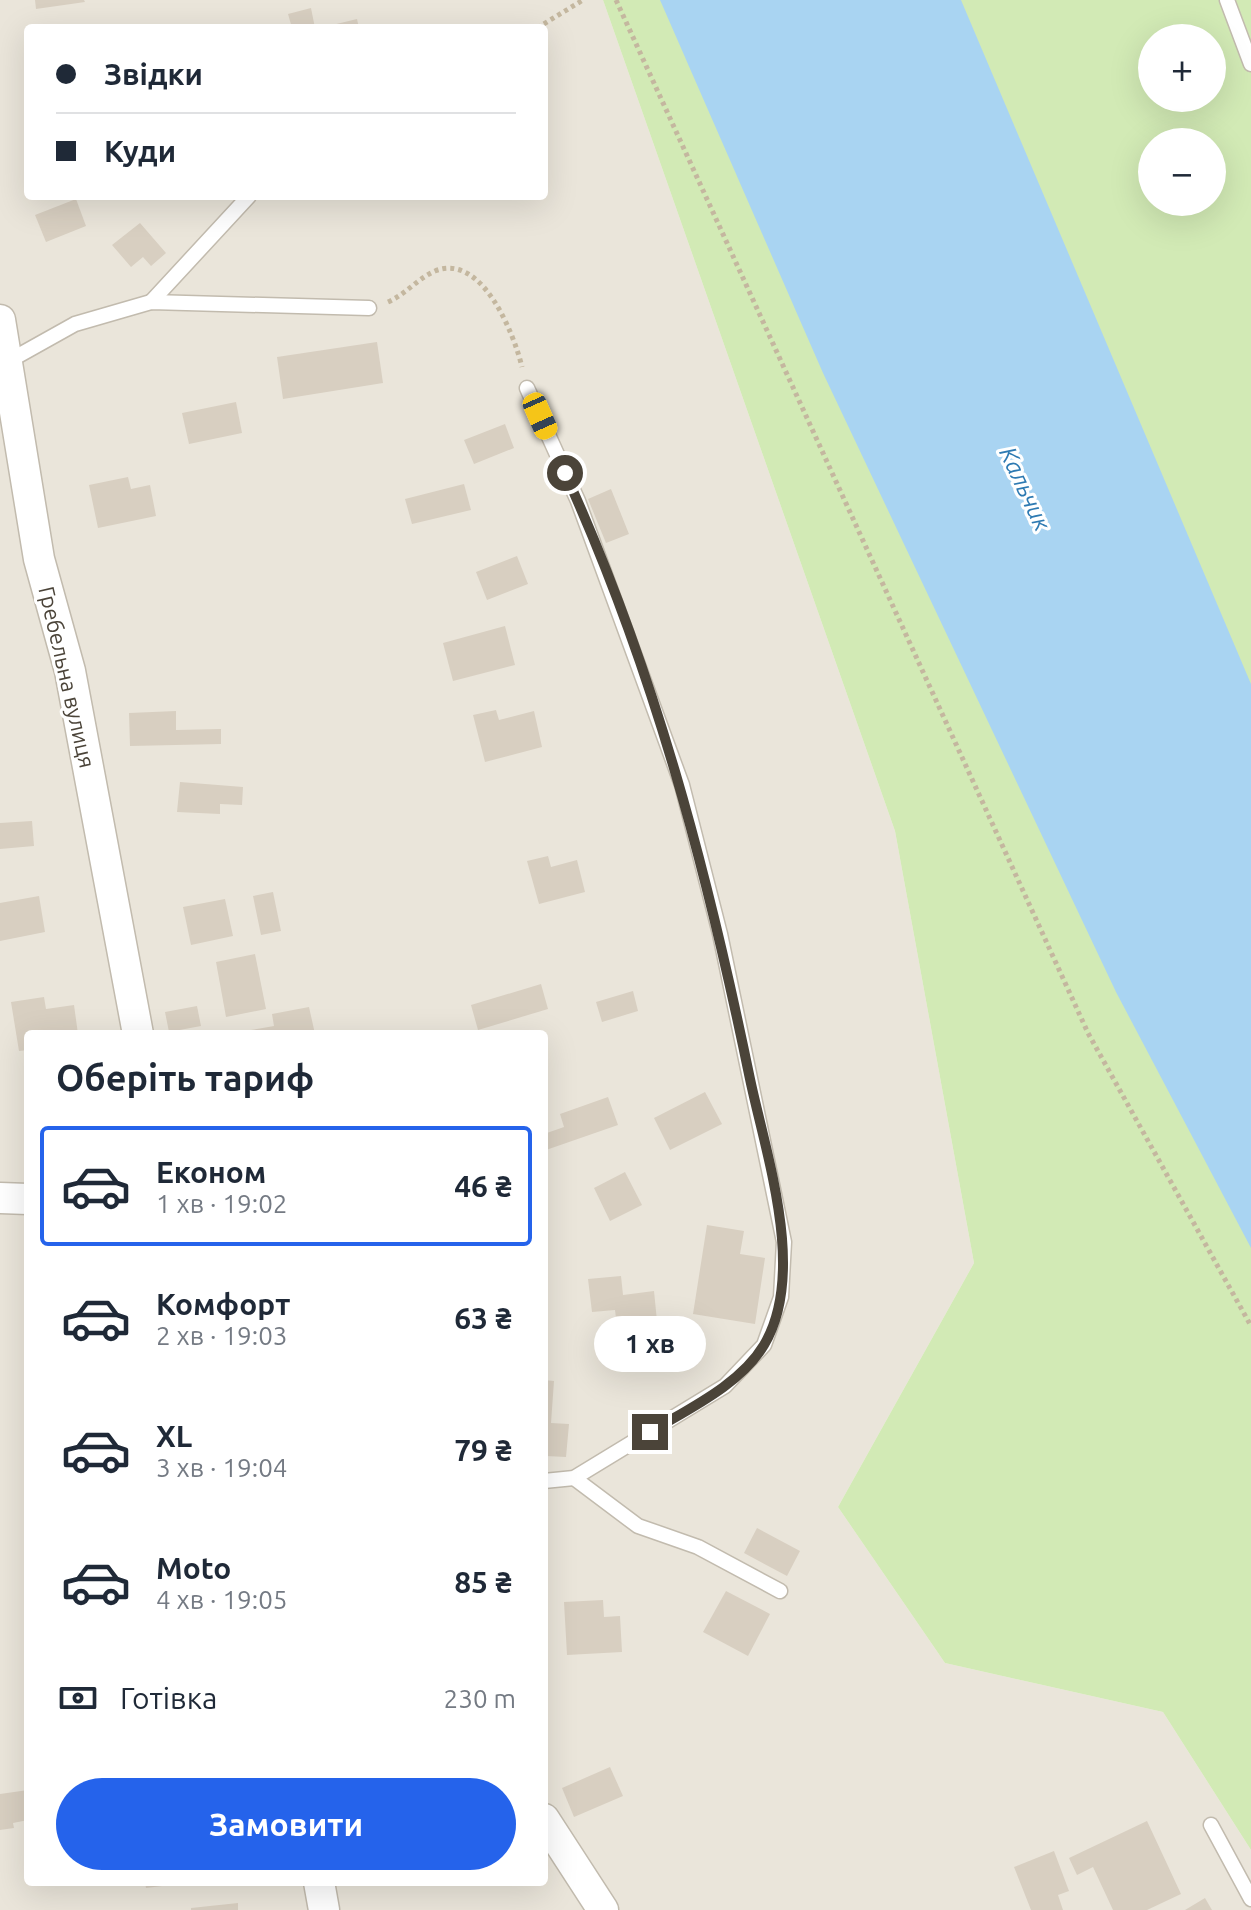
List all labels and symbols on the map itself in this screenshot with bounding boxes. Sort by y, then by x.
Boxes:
car [519,389,561,443]
water label: Кальчик [994,443,1057,535]
route start [547,455,583,491]
street label: Гребельна вулиця [34,584,101,770]
callout: 1 хв [594,1316,706,1372]
route end [632,1414,668,1450]

